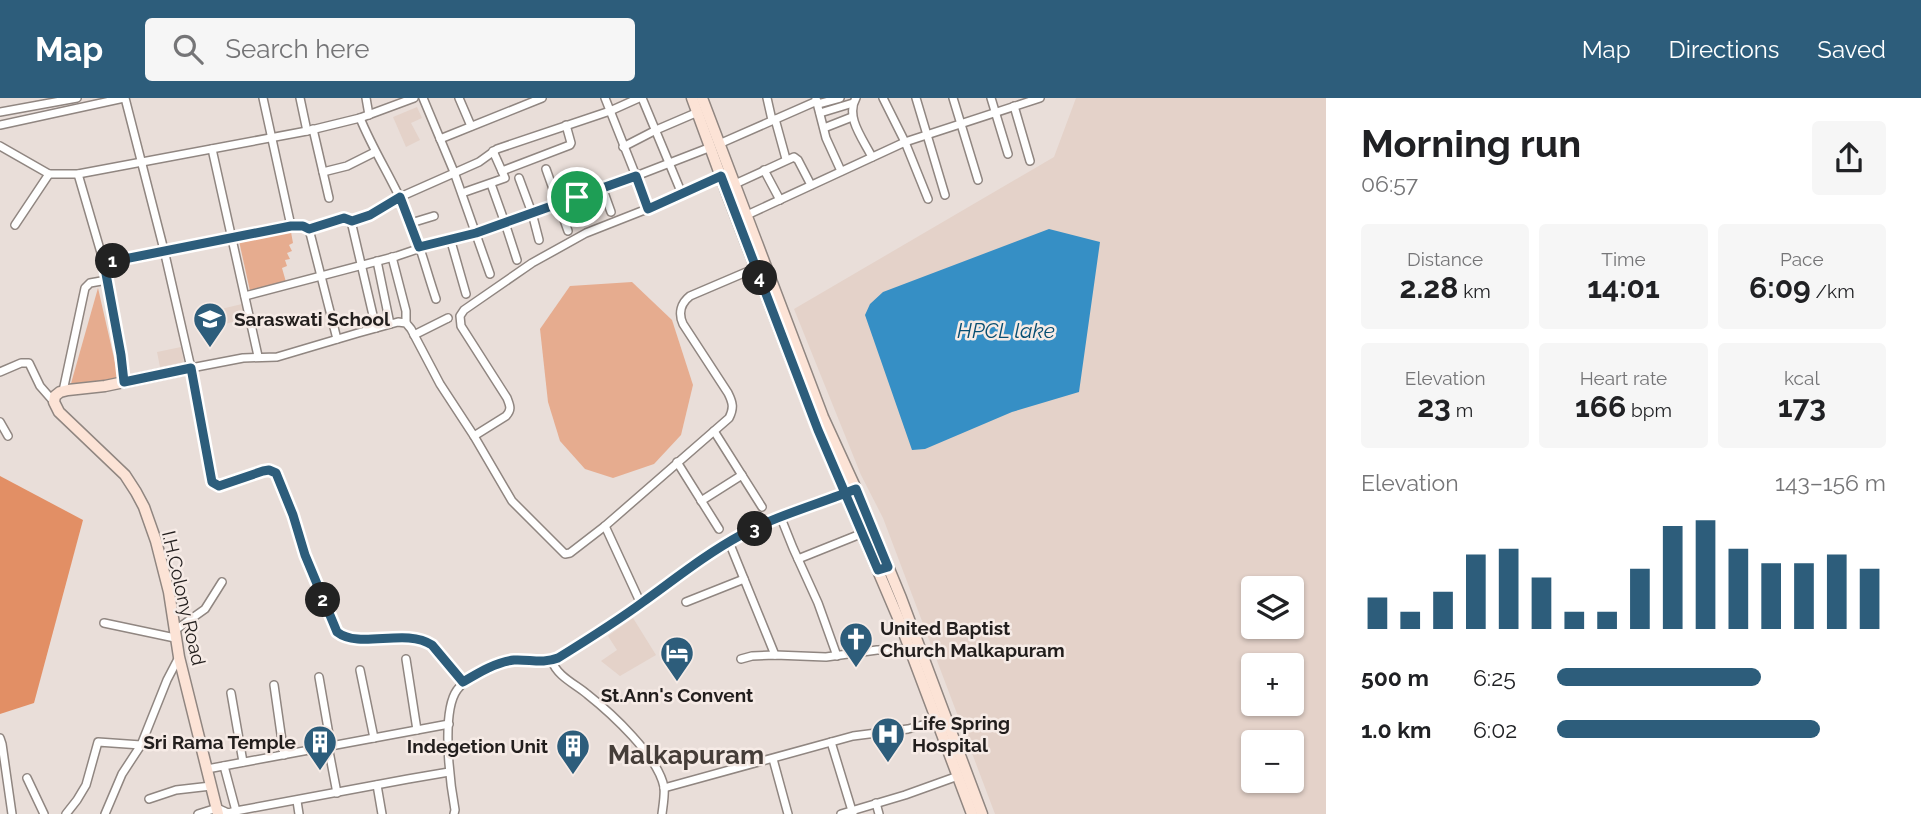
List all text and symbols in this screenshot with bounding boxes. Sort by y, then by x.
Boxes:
search box [145,18,635,81]
text: Map [35,30,103,69]
icon: search [169,30,207,68]
text: Search here [225,34,370,64]
text: Map [1582,35,1631,64]
text: Directions [1669,35,1779,64]
text: Saved [1817,35,1886,64]
text: Morning run [1361,121,1581,166]
button: share [1812,121,1886,195]
pin [547,167,607,227]
text: 06:57 [1361,170,1418,197]
icon: arrive [558,178,596,216]
pin: 1 [96,244,130,278]
text: Distance [1407,248,1483,270]
text: Time [1601,248,1646,270]
text: Pace [1780,248,1824,270]
text: 1 [108,249,117,271]
pin: 4 [742,260,778,296]
text: 4 [754,266,765,288]
text: 2.28 [1400,270,1458,305]
text: 14:01 [1587,270,1660,305]
text: 6:09 [1749,270,1811,305]
text: km [1458,280,1491,302]
text: /km [1811,280,1855,302]
school or university icon: Saraswati School [191,300,229,349]
place label: Saraswati School [234,308,391,330]
water label: HPCL lake [957,318,1055,343]
text: Elevation [1405,367,1486,389]
text: Heart rate [1580,367,1667,389]
text: kcal [1784,367,1820,389]
text: 23 [1417,389,1451,424]
text: 166 [1575,389,1626,424]
text: 173 [1778,389,1826,424]
text: m [1451,399,1473,421]
text: bpm [1626,399,1672,421]
text: Elevation [1361,469,1459,496]
text: 143–156 m [1775,469,1886,496]
pin: 3 [738,512,772,546]
text: 3 [749,517,760,539]
street label: I.H.Colony Road [158,529,210,667]
map controls [1241,576,1304,793]
button: layers [1241,576,1304,639]
pin: 2 [306,582,340,618]
text: 2 [317,588,328,610]
place label: United Baptist Church Malkapuram [880,617,1065,661]
church icon: United Baptist Church Malkapuram [837,620,875,669]
hotel icon: St.Ann's Convent [658,634,696,683]
button: + [1241,653,1304,716]
text: 500 m [1361,664,1429,691]
text: 6:25 [1473,664,1516,691]
place label: St.Ann's Convent [601,684,754,706]
place label: Life Spring Hospital [912,712,1010,756]
hospital icon: Life Spring Hospital [869,715,907,764]
text: 1.0 km [1361,716,1431,743]
text: 6:02 [1473,716,1517,743]
building icon: Sri Rama Temple [301,723,339,772]
building icon: Indegetion Unit [554,727,592,776]
button: − [1241,730,1304,793]
place label: Sri Rama Temple [143,731,296,753]
place label: Indegetion Unit [407,735,549,757]
district label: Malkapuram [608,740,764,770]

